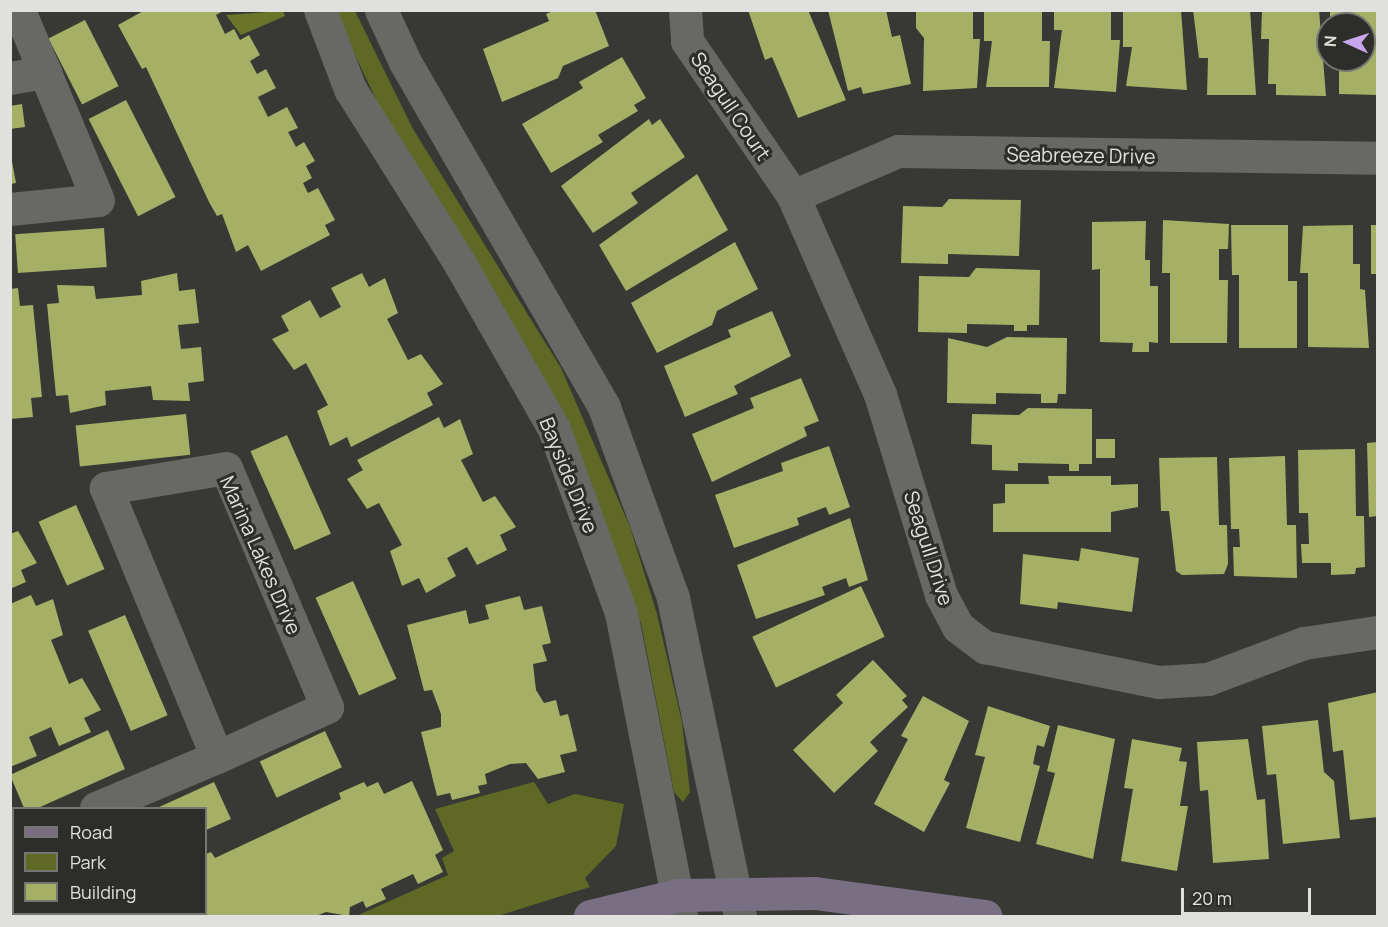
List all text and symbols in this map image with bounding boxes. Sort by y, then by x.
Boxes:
north arrow [1316,12,1376,72]
text: N [1319,35,1341,47]
street label: Seagull Court [686,47,776,165]
street label: Seabreeze Drive [1006,142,1156,168]
street label: Bayside Drive [535,414,603,536]
street label: Marina Lakes Drive [215,472,307,638]
street label: Seagull Drive [899,488,959,608]
legend [12,807,207,915]
text: Road [70,820,113,844]
text: Park [70,850,106,874]
scale bar [1184,876,1314,914]
text: Building [70,880,136,904]
text: 20 m [1192,886,1232,910]

